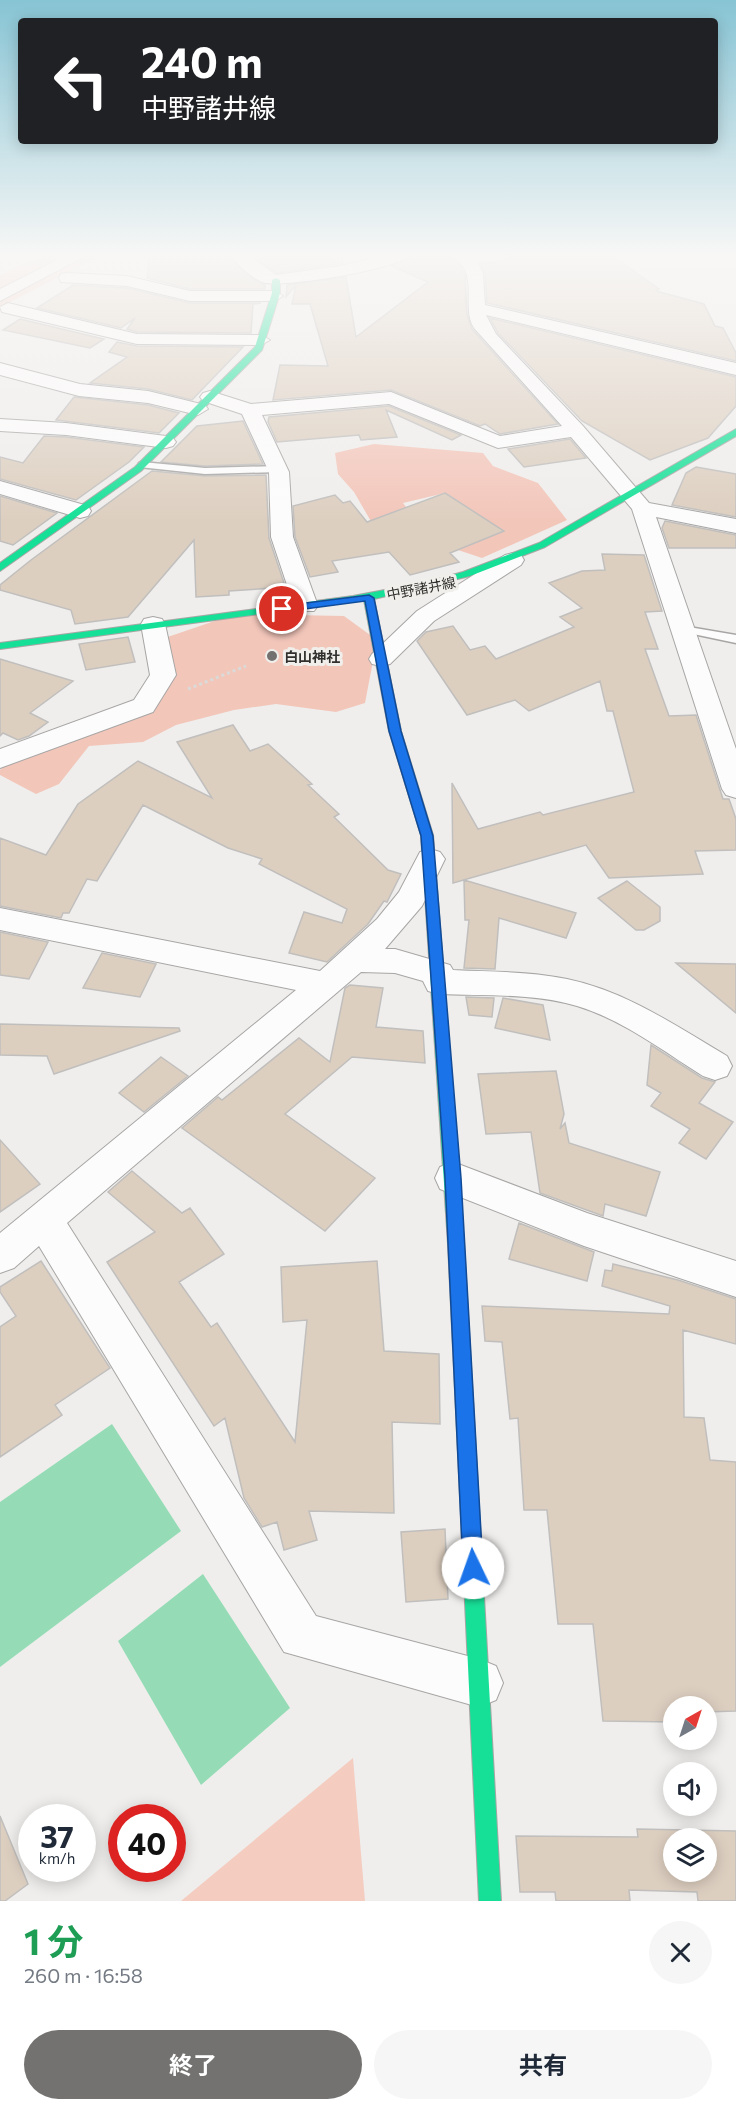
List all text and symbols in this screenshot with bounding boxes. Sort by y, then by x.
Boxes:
text: 240 m [141,35,263,87]
icon: left [42,42,120,120]
text: 中野諸井線 [141,91,276,124]
street label: 中野諸井線 [385,573,457,603]
pin [256,583,307,634]
icon: arrive [265,592,298,625]
place label: 白山神社 [284,648,340,665]
marker: 白山神社 [265,649,279,663]
position arrow [441,1536,505,1600]
north arrow [663,1696,717,1750]
map controls [663,1696,717,1882]
button: sound [663,1762,717,1816]
speed limit sign: 40 [108,1804,186,1882]
text: 37 [40,1817,74,1854]
button: layers [663,1828,717,1882]
text: km/h [39,1849,75,1867]
text: 1 分 [24,1918,83,1962]
button: close [649,1921,712,1984]
text: 260 m · 16:58 [24,1963,143,1987]
button: 終了 [24,2030,362,2099]
button: 共有 [374,2030,712,2099]

